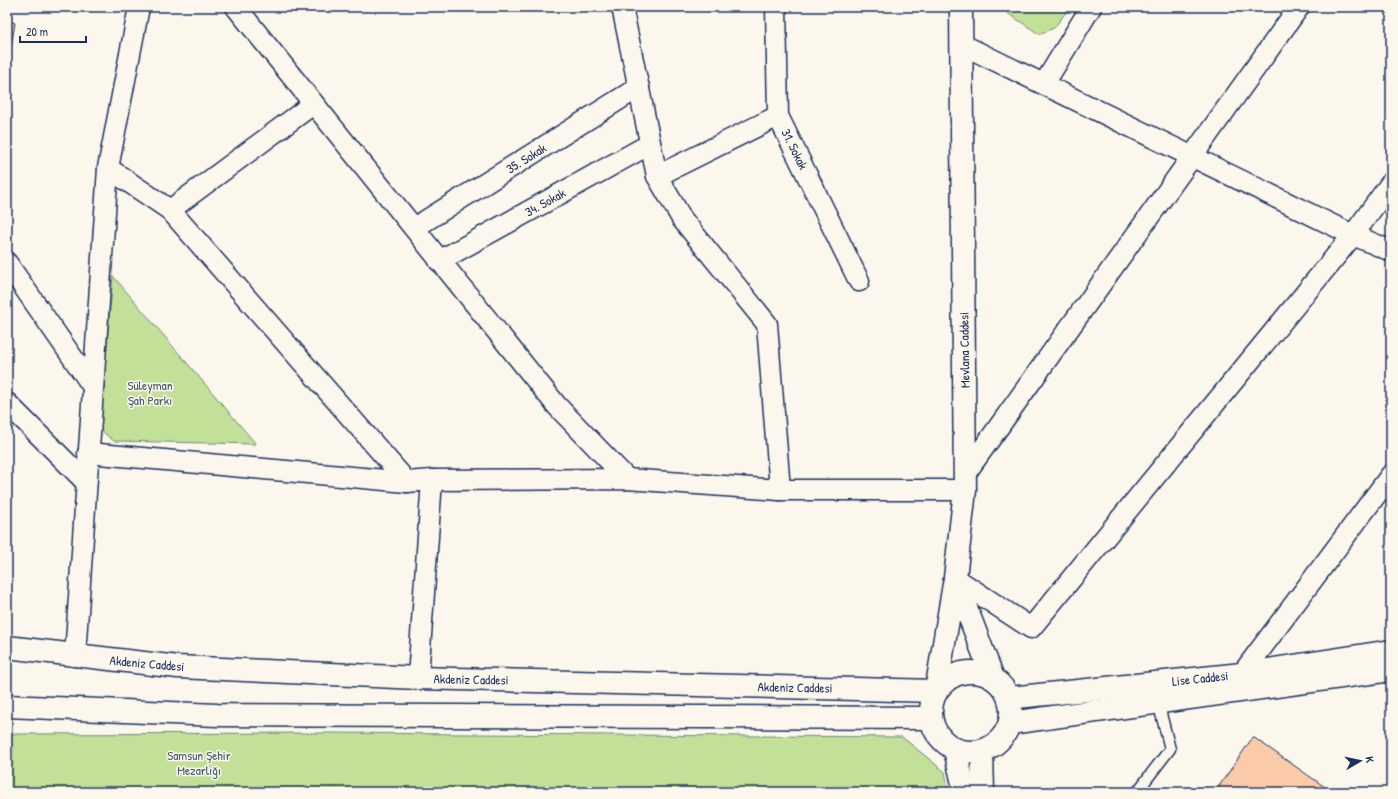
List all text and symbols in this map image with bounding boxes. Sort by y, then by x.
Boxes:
scale bar [20,18,86,44]
text: 20 m [26,23,48,40]
street label: 31. Sokak [777,126,813,173]
street label: 35. Sokak [502,138,550,177]
street label: 34. Sokak [522,183,569,220]
street label: Mevlana Caddesi [954,312,974,388]
park label: Süleyman Şah Parkı [127,376,173,409]
street label: Akdeniz Caddesi [109,651,185,675]
street label: Lise Caddesi [1171,666,1229,690]
street label: Akdeniz Caddesi [433,669,509,689]
street label: Akdeniz Caddesi [757,677,833,697]
north arrow [1340,741,1380,781]
park label: Samsun Şehir Mezarlığı [167,746,231,779]
text: K [1363,755,1377,764]

